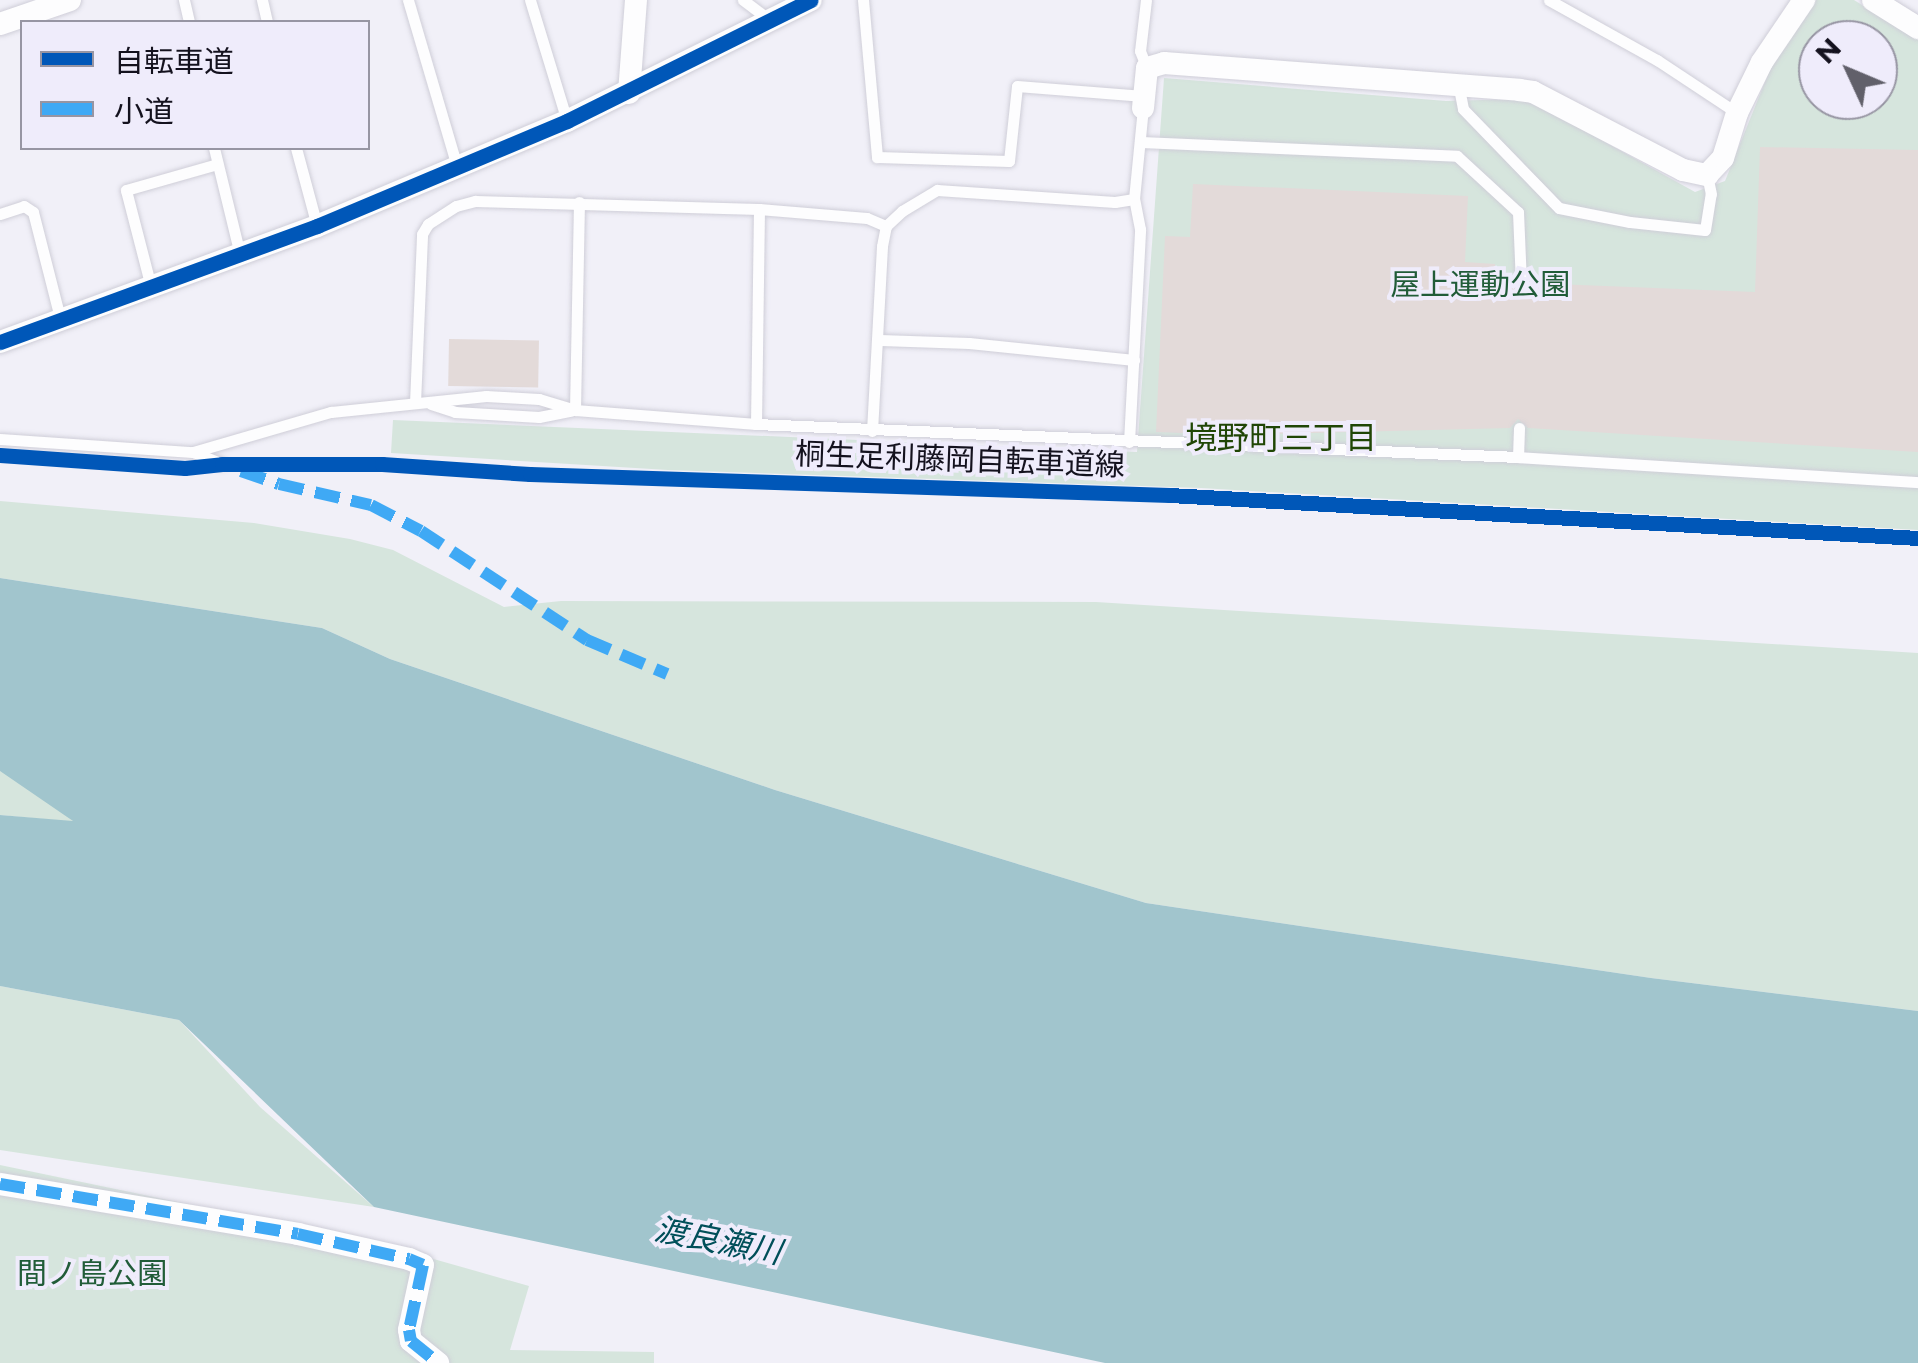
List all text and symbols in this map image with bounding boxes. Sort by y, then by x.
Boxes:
legend [20,20,370,150]
north arrow [1798,20,1898,120]
text: N [1808,31,1848,70]
text: 自転車道 [114,43,234,80]
text: 小道 [114,93,174,130]
park label: 屋上運動公園 [1390,267,1570,303]
district label: 境野町三丁目 [1185,419,1377,457]
street label: 桐生足利藤岡自転車道線 [794,436,1126,484]
water label: 渡良瀬川 [652,1210,784,1272]
park label: 間ノ島公園 [17,1256,167,1292]

